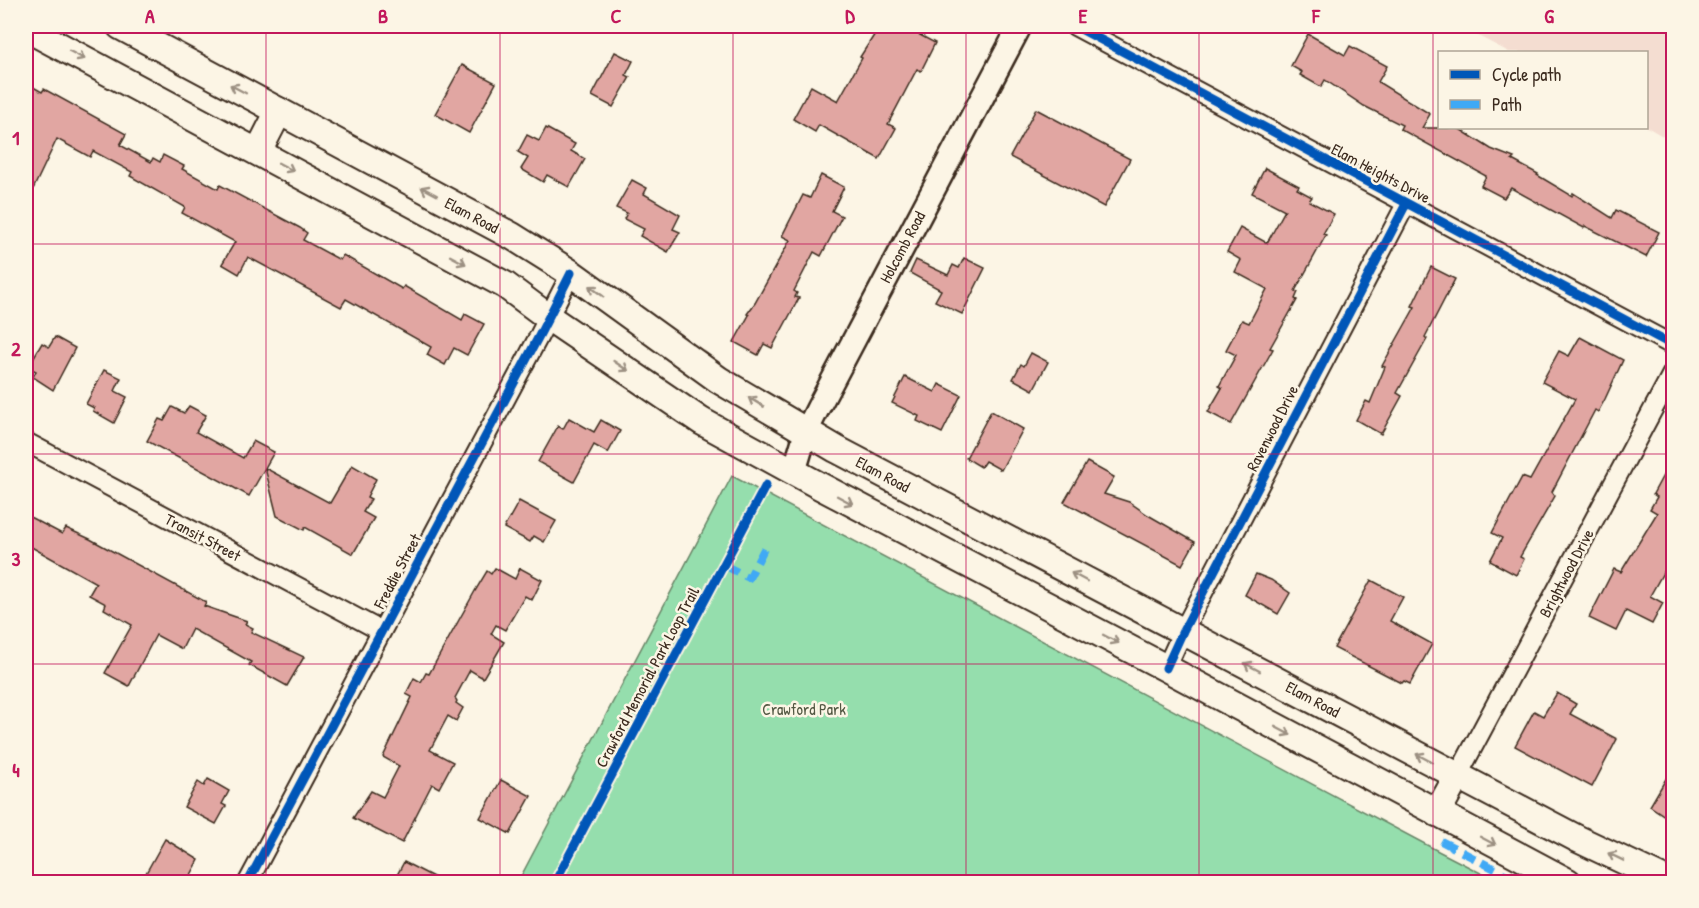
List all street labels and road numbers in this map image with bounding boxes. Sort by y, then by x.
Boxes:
street label: Elam Heights Drive [1328,138,1435,209]
street label: Elam Road [441,192,503,238]
street label: Holcomb Road [874,207,930,287]
street label: Ravenwood Drive [1241,381,1303,475]
street label: Elam Road [852,451,914,497]
street label: Transit Street [161,508,245,567]
street label: Brightwood Drive [1533,524,1599,621]
street label: Freddie Street [368,529,426,613]
street label: Crawford Memorial Park Loop Trail [590,582,704,771]
street label: Elam Road [1282,676,1344,722]

